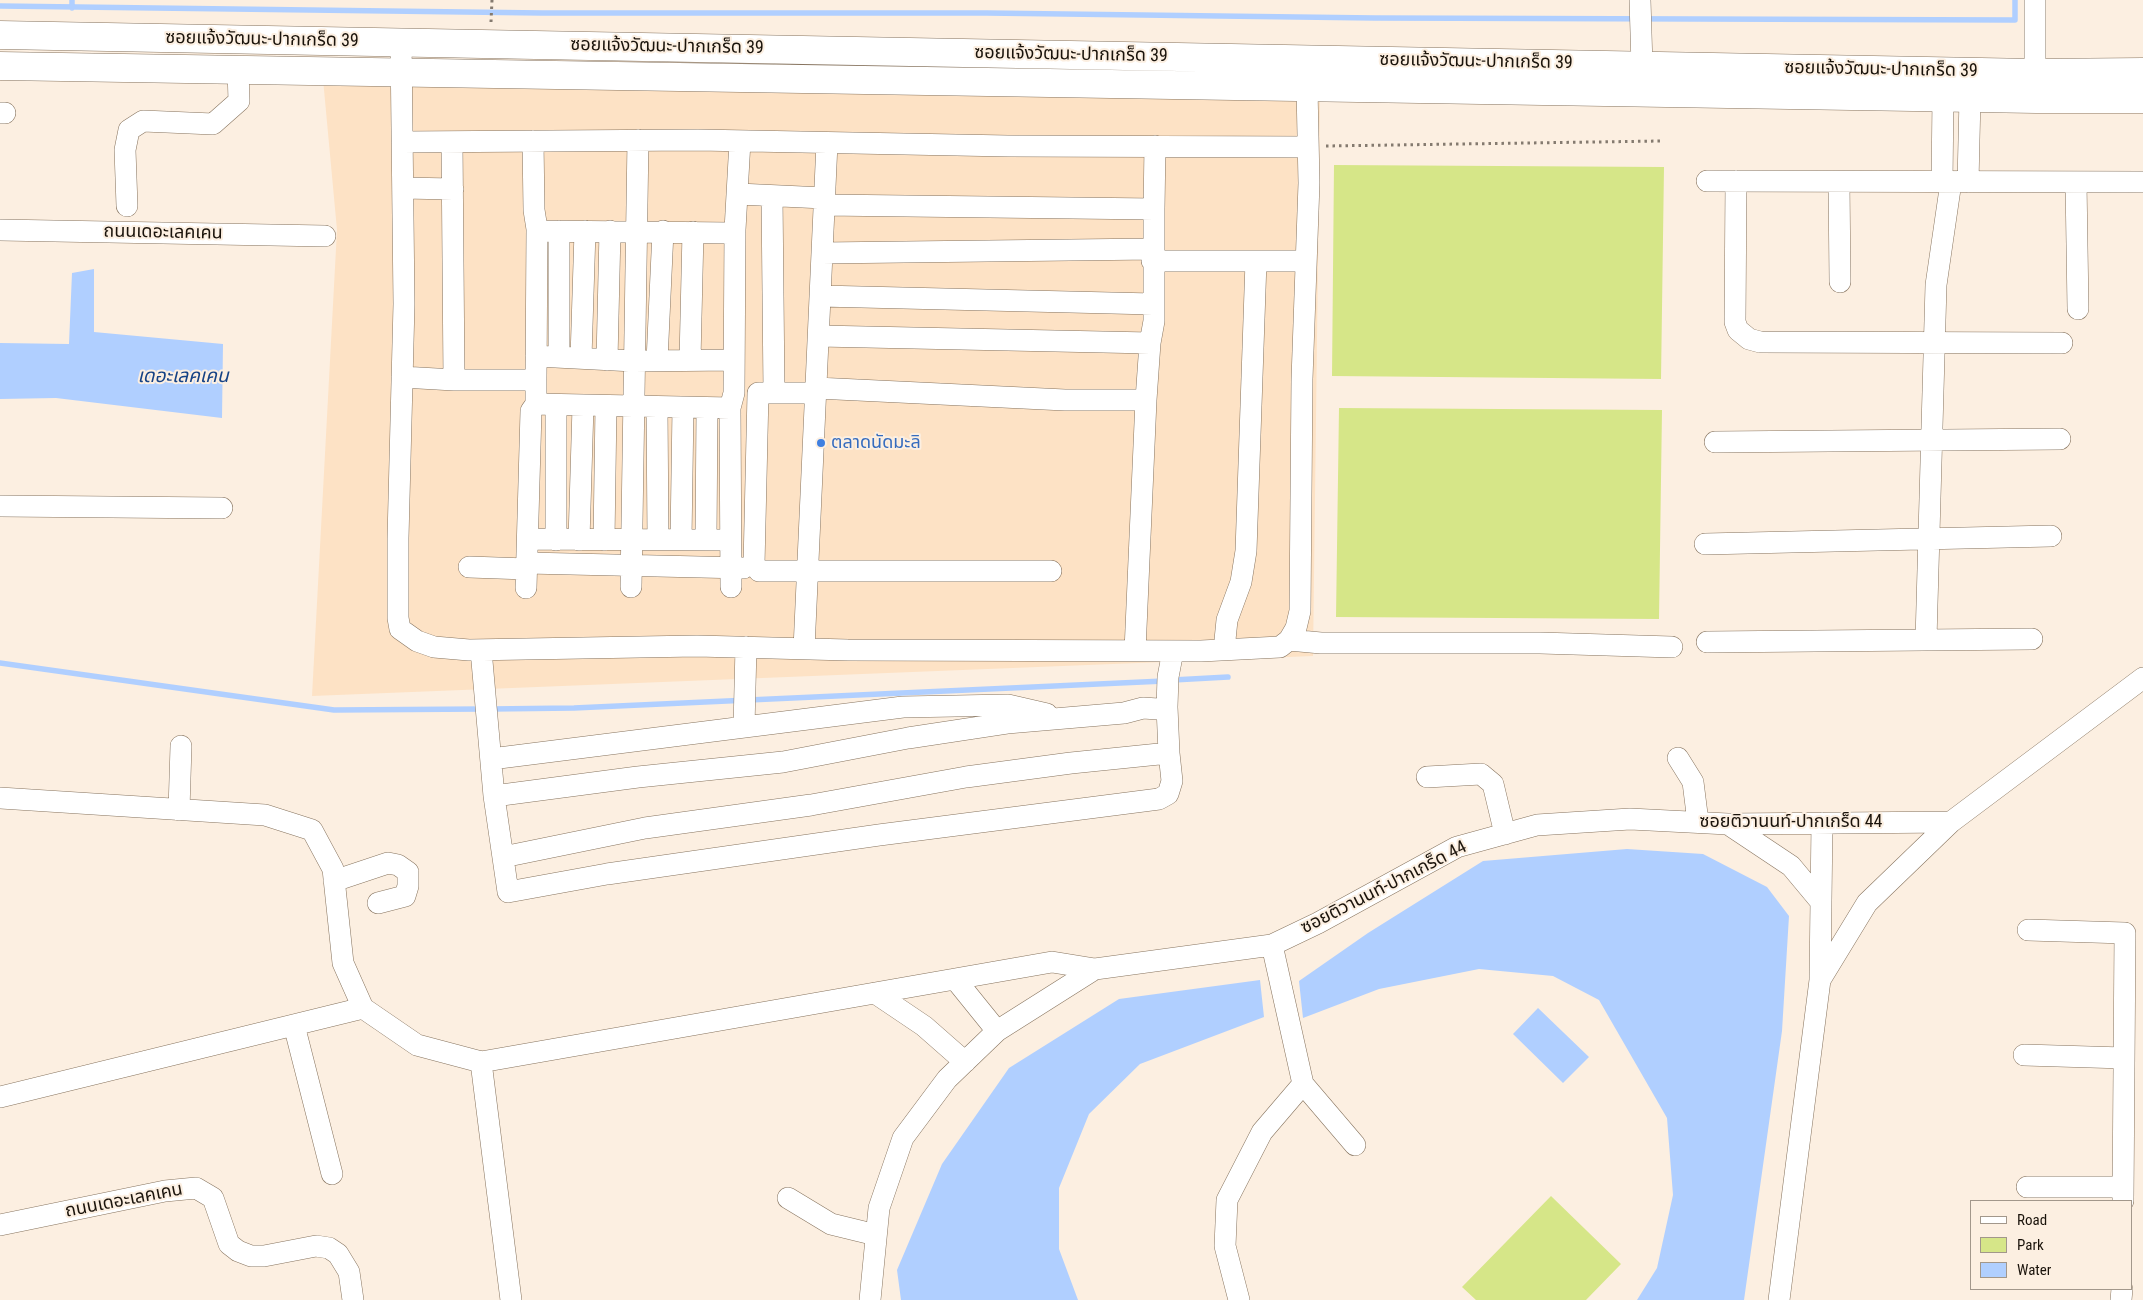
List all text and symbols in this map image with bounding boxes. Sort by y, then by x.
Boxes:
street label: ซอยแจ้งวัฒนะ-ปากเกร็ด 39 [165,28,359,52]
street label: ซอยแจ้งวัฒนะ-ปากเกร็ด 39 [570,35,764,59]
street label: ซอยแจ้งวัฒนะ-ปากเกร็ด 39 [974,43,1168,67]
street label: ซอยแจ้งวัฒนะ-ปากเกร็ด 39 [1379,50,1573,74]
street label: ซอยแจ้งวัฒนะ-ปากเกร็ด 39 [1784,58,1978,82]
street label: ถนนเดอะเลคเคน [103,221,223,245]
water label: เดอะเลคเคน [137,366,229,388]
place label: ตลาดนัดมะลิ [831,432,921,454]
marker: ตลาดนัดมะลิ [815,437,827,449]
street label: ซอยติวานนท์-ปากเกร็ด 44 [1699,811,1883,833]
street label: ซอยติวานนท์-ปากเกร็ด 44 [1298,837,1470,939]
street label: ถนนเดอะเลคเคน [63,1179,185,1223]
legend [1970,1200,2133,1290]
text: Road [2017,1211,2047,1229]
text: Park [2017,1236,2044,1254]
text: Water [2017,1261,2051,1279]

